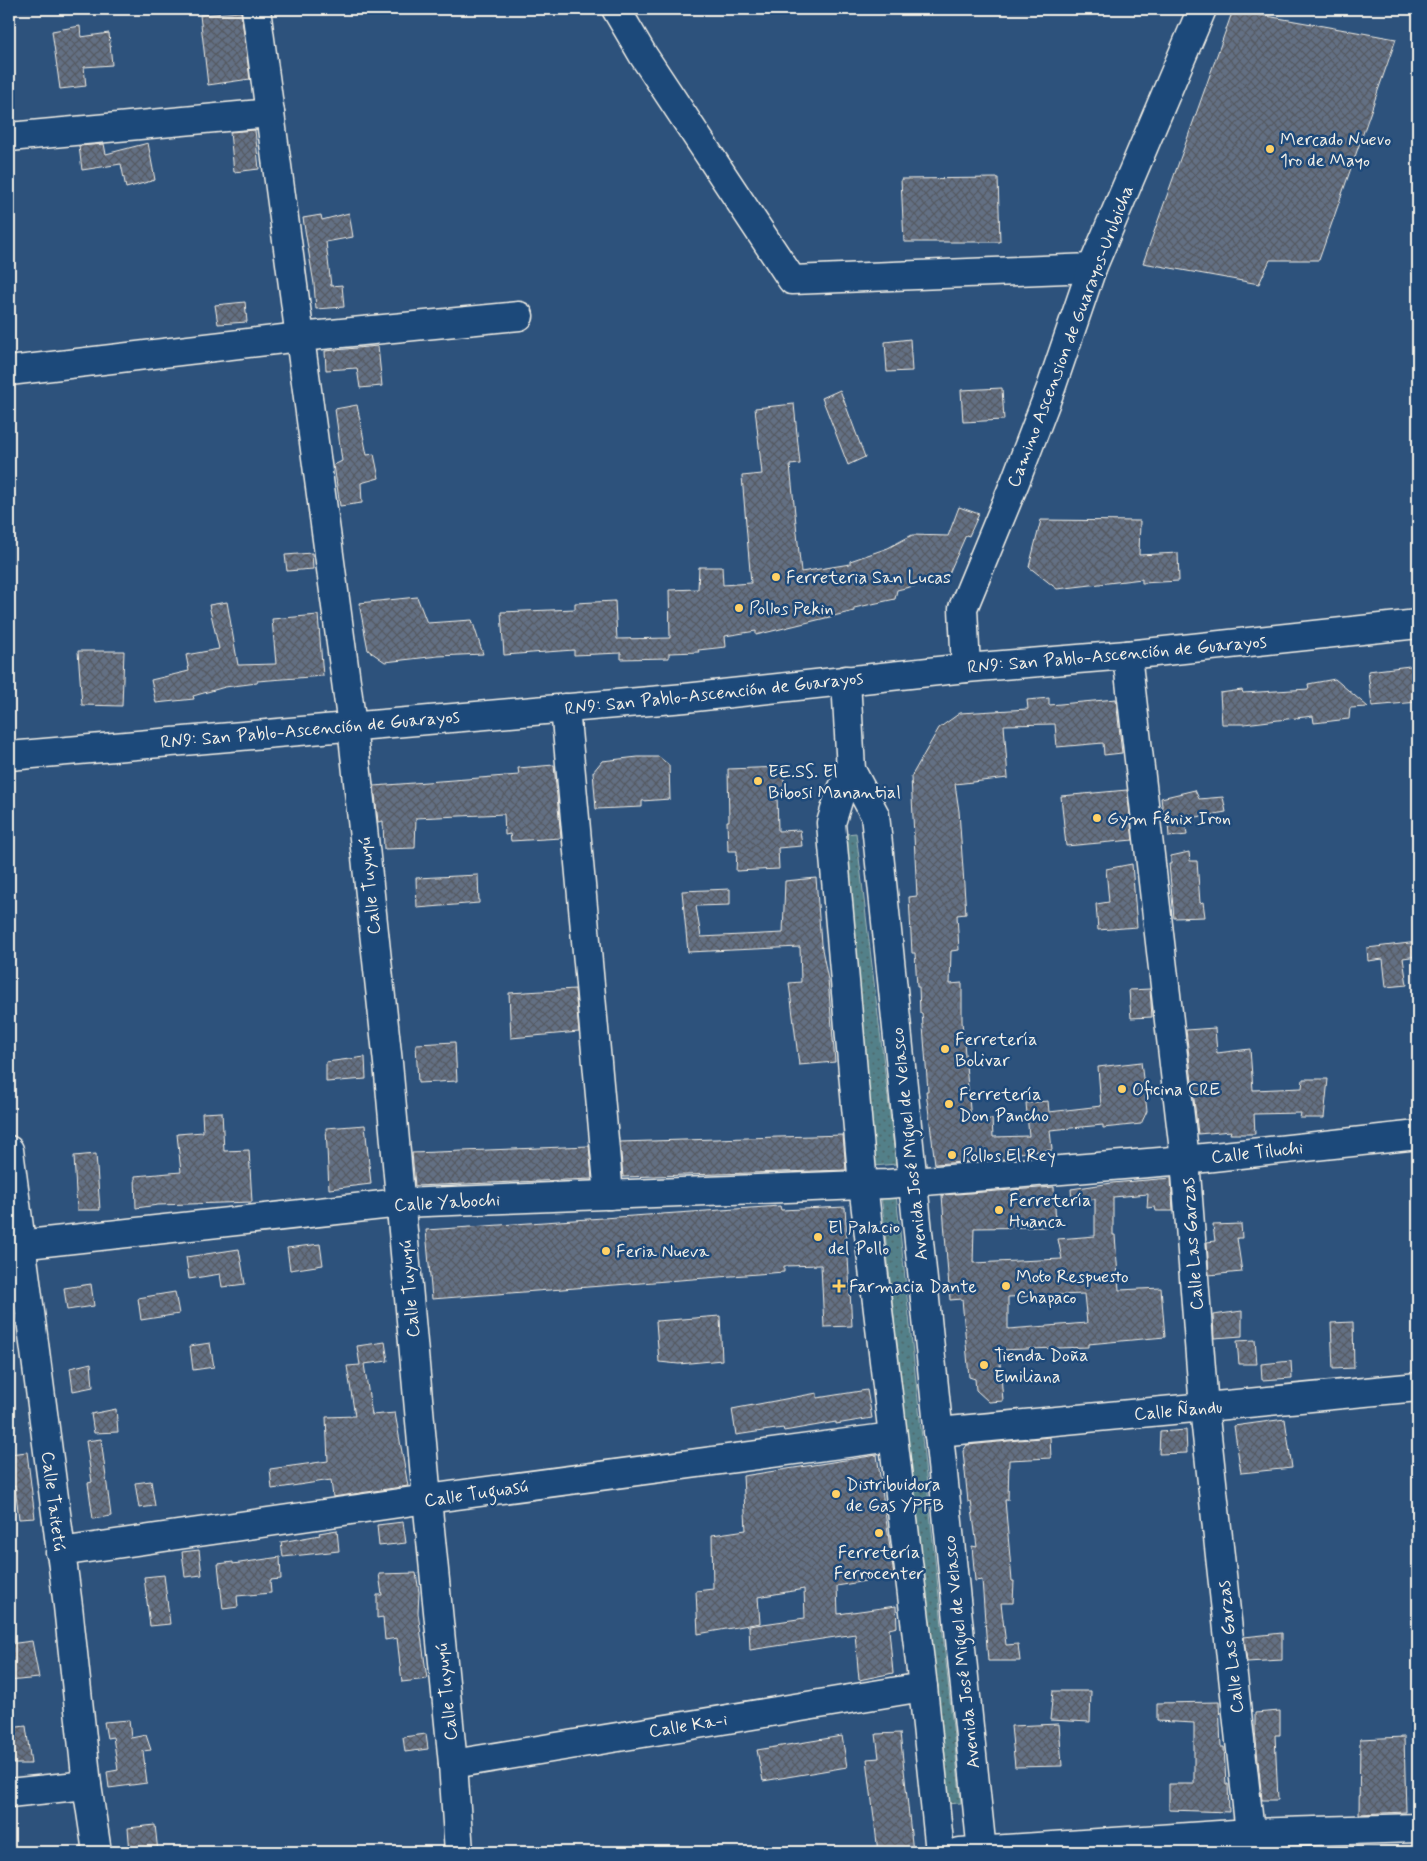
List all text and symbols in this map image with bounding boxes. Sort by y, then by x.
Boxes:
place label: Mercado Nuevo 1ro de Mayo [1280,128,1391,173]
marker: Mercado Nuevo 1ro de Mayo [1264,143,1276,155]
street label: Camino Ascension de Guarayos-Urubicha [1002,182,1140,491]
place label: Ferreteria San Lucas [786,566,951,590]
marker: Ferreteria San Lucas [770,571,782,583]
place label: Pollos Pekin [749,597,834,621]
marker: Pollos Pekin [733,602,745,614]
street label: RN9: San Pablo-Ascención de Guarayos [966,630,1268,680]
street label: RN9: San Pablo-Ascención de Guarayos [564,666,865,722]
street label: RN9: San Pablo-Ascención de Guarayos [159,705,461,755]
place label: EE.SS. El Bibosi Manantial [768,760,901,805]
marker: EE.SS. El Bibosi Manantial [752,775,764,787]
place label: Gym Fénix Iron [1107,807,1231,831]
marker: Gym Fénix Iron [1091,812,1103,824]
street label: Calle Tuyuyú [353,836,387,936]
street label: Avenida José Miguel de Velasco [886,1026,936,1262]
place label: Ferretería Bolivar [955,1028,1038,1073]
marker: Ferretería Bolivar [939,1043,951,1055]
place label: Oficina CRE [1132,1078,1220,1102]
place label: Ferretería Don Pancho [959,1083,1049,1128]
marker: Oficina CRE [1116,1083,1128,1095]
marker: Ferretería Don Pancho [943,1098,955,1110]
street label: Calle Tiluchi [1210,1136,1304,1170]
place label: Pollos El Rey [962,1144,1056,1168]
marker: Pollos El Rey [946,1149,958,1161]
street label: Calle Las Garzas [1176,1177,1210,1311]
street label: Calle Yabochi [393,1188,501,1218]
place label: Ferretería Huanca [1009,1189,1092,1234]
marker: Ferretería Huanca [993,1204,1005,1216]
place label: El Palacio del Pollo [828,1216,900,1261]
marker: El Palacio del Pollo [812,1231,824,1243]
street label: Calle Tuyuyú [394,1239,426,1339]
place label: Feria Nueva [616,1240,710,1264]
marker: Feria Nueva [600,1245,612,1257]
place label: Moto Respuesto Chapaco [1016,1265,1129,1310]
place label: Farmacia Dante [849,1275,977,1299]
marker: Farmacia Dante [833,1280,845,1292]
marker: Moto Respuesto Chapaco [1000,1280,1012,1292]
place label: Tienda Doña Emiliana [994,1344,1088,1389]
marker: Tienda Doña Emiliana [978,1359,990,1371]
street label: Calle Ñandu [1133,1395,1223,1427]
street label: Calle Taitetú [35,1450,71,1552]
place label: Distribuidora de Gas YPFB [846,1473,944,1518]
street label: Calle Tuguasú [423,1475,530,1515]
marker: Distribuidora de Gas YPFB [830,1488,842,1500]
marker: Ferretería Ferrocenter [873,1527,885,1539]
street label: Avenida José Miguel de Velasco [938,1534,988,1770]
place label: Ferretería Ferrocenter [834,1541,925,1586]
street label: Calle Las Garzas [1212,1579,1250,1714]
street label: Calle Tuyuyú [430,1642,464,1742]
street label: Calle Ka-i [647,1708,729,1744]

